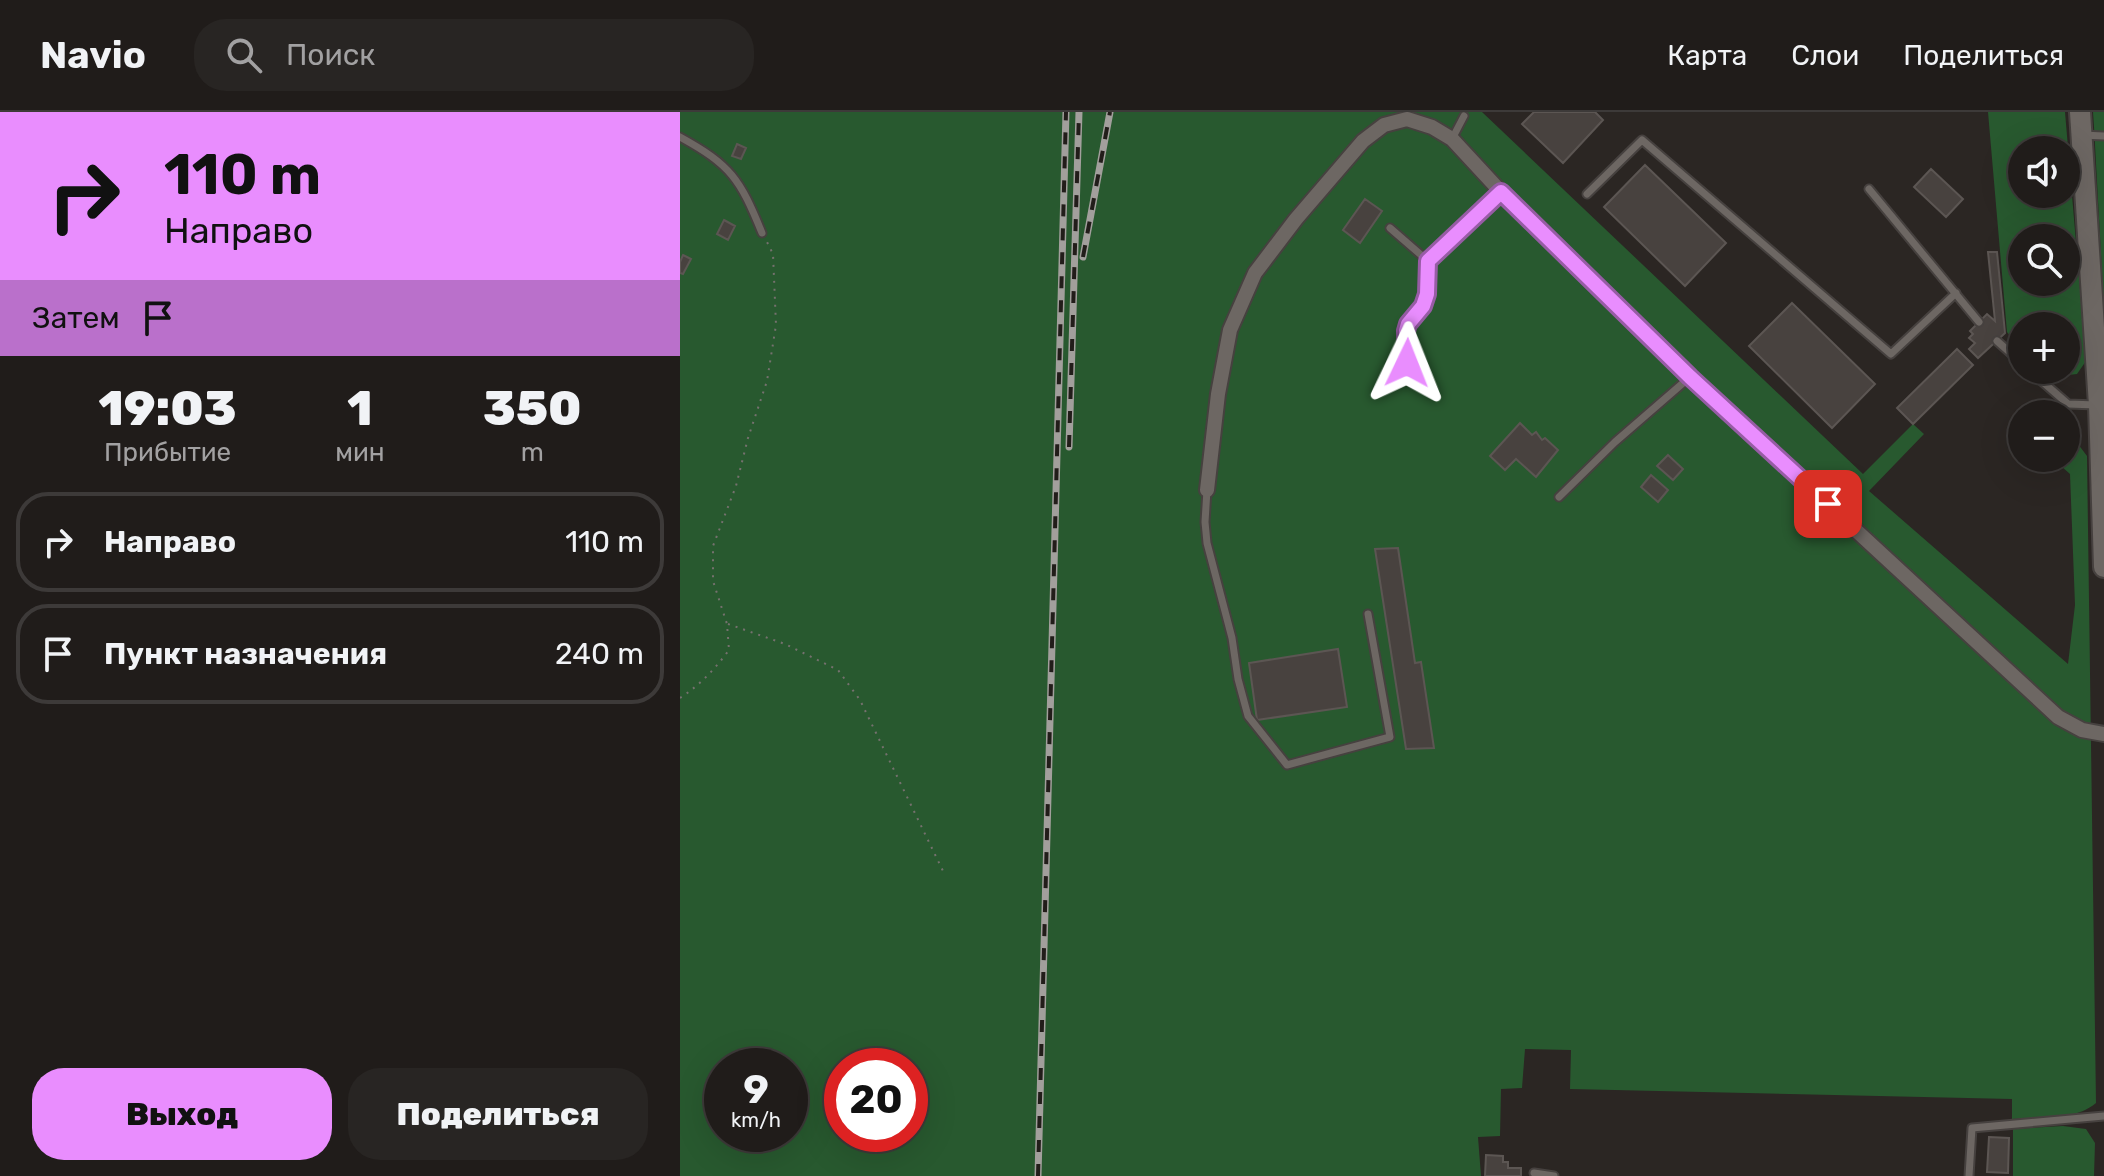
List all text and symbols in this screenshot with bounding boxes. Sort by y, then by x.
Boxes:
search box [194,19,754,91]
text: Navio [40,32,146,78]
icon: search [222,33,266,77]
text: Поиск [286,37,375,73]
text: Карта [1667,39,1747,72]
text: Слои [1791,39,1859,72]
text: Поделиться [1903,39,2064,72]
map controls [2008,136,2080,472]
button: sound [2008,136,2080,208]
text: 110 m [164,142,321,208]
icon: right [32,144,136,248]
text: Направо [164,209,313,252]
button: search [2008,224,2080,296]
icon: arrive [136,296,180,340]
text: Затем [32,300,120,336]
button: + [2008,312,2080,384]
position arrow [1365,321,1449,405]
text: 19:03 [98,380,237,437]
text: 1 [347,380,373,437]
text: 350 [483,380,582,437]
button: − [2008,400,2080,472]
text: Прибытие [104,437,231,468]
text: мин [335,437,385,468]
text: m [521,437,544,468]
pin [1794,470,1862,538]
icon: arrive [1806,482,1850,526]
icon: right [36,520,80,564]
text: Направо [104,524,236,560]
text: 110 m [565,524,644,560]
icon: arrive [36,632,80,676]
text: Пункт назначения [104,636,387,672]
text: 240 m [555,636,644,672]
speed limit sign: 20 [824,1048,928,1152]
text: 9 [743,1066,769,1113]
button: Выход [32,1068,332,1160]
button: Поделиться [348,1068,648,1160]
text: km/h [731,1108,781,1132]

